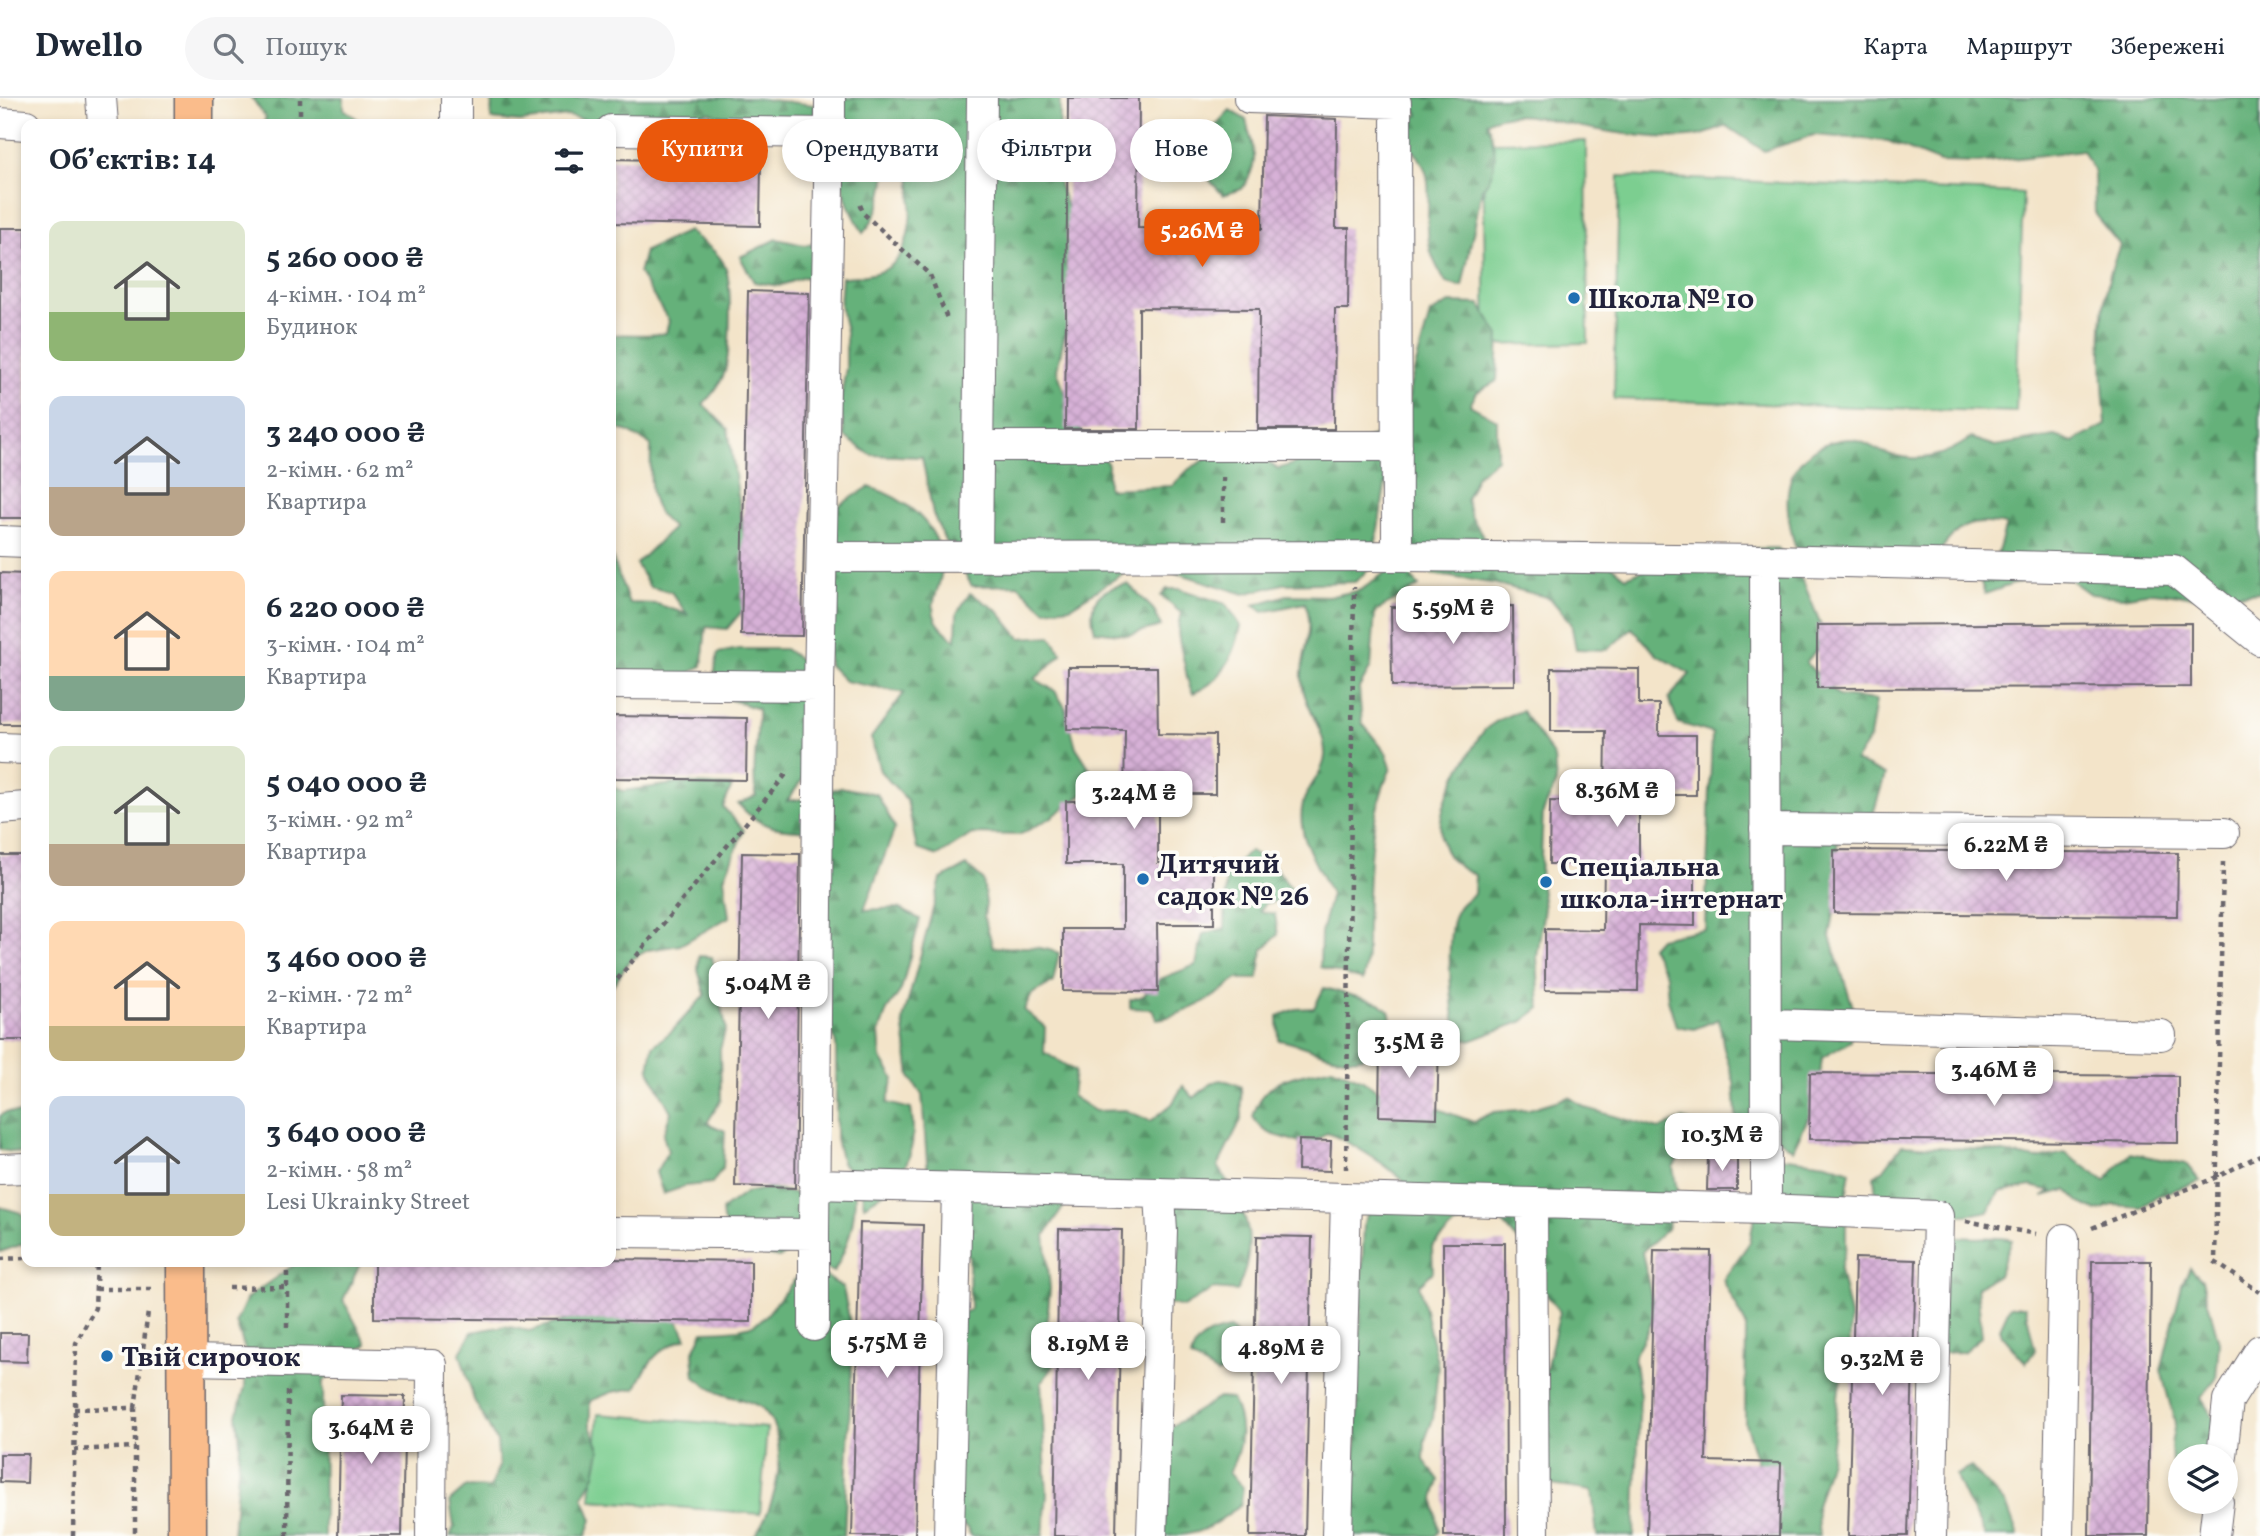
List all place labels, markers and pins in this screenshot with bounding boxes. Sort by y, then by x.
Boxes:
pin: 5.26M ₴ [1137,209,1267,269]
place label: Школа № 10 [1588,281,1754,320]
marker: Школа № 10 [1566,290,1582,306]
pin: 5.59M ₴ [1388,587,1518,646]
pin: 8.36M ₴ [1552,770,1682,829]
pin: 3.24M ₴ [1069,772,1199,831]
pin: 6.22M ₴ [1941,824,2071,883]
place label: Дитячий садок № 26 [1157,846,1309,917]
place label: Спеціальна школа-інтернат [1560,849,1784,920]
marker: Дитячий садок № 26 [1135,871,1151,887]
marker: Спеціальна школа-інтернат [1538,874,1554,890]
pin: 5.04M ₴ [703,962,833,1021]
pin: 3.5M ₴ [1352,1020,1466,1080]
pin: 3.46M ₴ [1929,1048,2059,1108]
pin: 10.3M ₴ [1657,1114,1787,1173]
pin: 5.75M ₴ [822,1320,952,1380]
pin: 8.19M ₴ [1023,1322,1153,1382]
pin: 4.89M ₴ [1216,1326,1346,1386]
pin: 9.32M ₴ [1817,1338,1947,1397]
place label: Твій сирочок [121,1339,301,1378]
marker: Твій сирочок [99,1348,115,1364]
pin: 3.64M ₴ [306,1406,436,1466]

